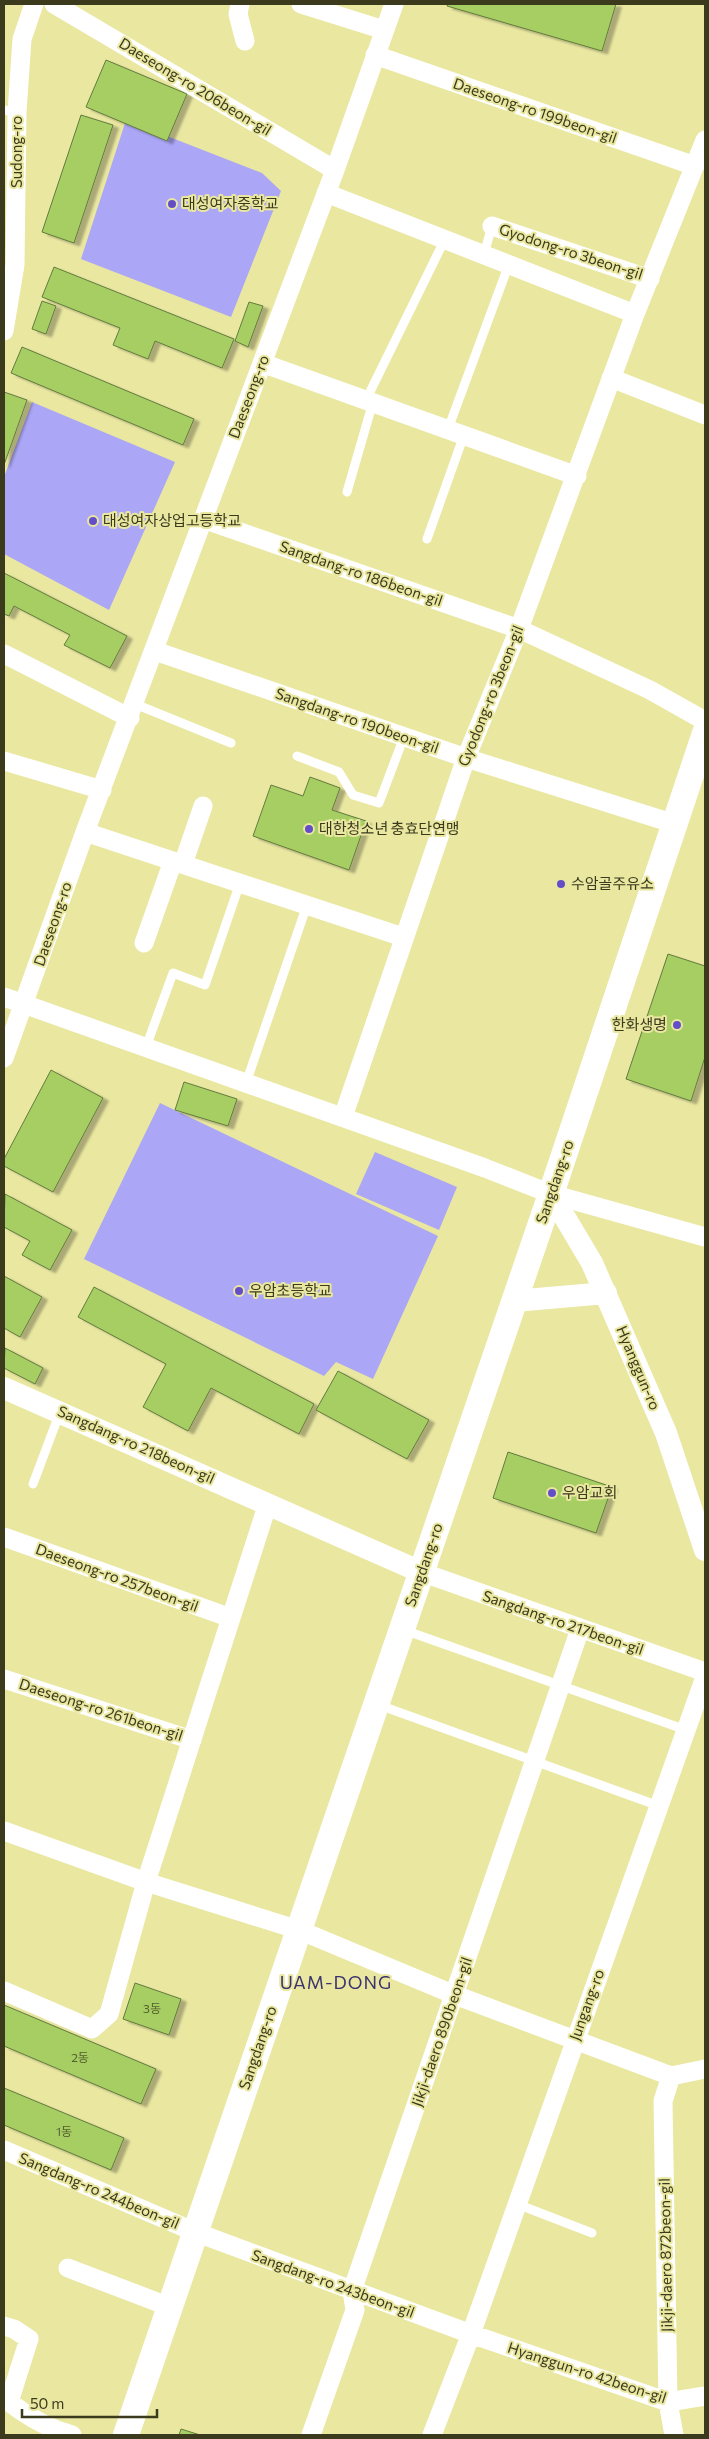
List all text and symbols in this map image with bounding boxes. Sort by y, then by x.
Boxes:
street label: Daeseong-ro 206beon-gil [116,34,275,139]
street label: Daeseong-ro 199beon-gil [451,74,620,147]
street label: Sudong-ro [7,116,25,188]
place label: 대성여자중학교 [182,194,279,212]
marker: 대성여자중학교 [166,198,178,210]
street label: Gyodong-ro 3beon-gil [497,219,645,283]
street label: Daeseong-ro [224,352,272,441]
place label: 대성여자상업고등학교 [103,511,241,529]
marker: 대성여자상업고등학교 [87,515,99,527]
street label: Sangdang-ro 186beon-gil [277,537,445,609]
street label: Gyodong-ro 3beon-gil [454,623,527,769]
street label: Sangdang-ro 190beon-gil [273,684,442,757]
place label: 대한청소년 충효단연맹 [319,819,460,837]
marker: 대한청소년 충효단연맹 [303,823,315,835]
place label: 수암골주유소 [571,874,654,892]
marker: 수암골주유소 [555,878,567,890]
street label: Daeseong-ro [29,879,75,968]
place label: 한화생명 [612,1015,667,1033]
marker: 한화생명 [671,1019,683,1031]
street label: Sangdang-ro [531,1137,577,1226]
place label: 우암초등학교 [249,1281,332,1299]
marker: 우암초등학교 [233,1285,245,1297]
street label: Hyanggun-ro [613,1323,665,1412]
street label: Sangdang-ro 218beon-gil [55,1401,218,1487]
place label: 우암교회 [562,1483,617,1501]
marker: 우암교회 [546,1487,558,1499]
street label: Sangdang-ro [400,1520,446,1609]
street label: Daeseong-ro 257beon-gil [33,1539,201,1615]
street label: Sangdang-ro 217beon-gil [480,1586,646,1658]
street label: Daeseong-ro 261beon-gil [17,1674,185,1744]
street label: Jikji-daero 890beon-gil [407,1955,475,2109]
street label: Jungang-ro [565,1966,607,2043]
district label: UAM-DONG [280,1971,392,1993]
house number: 3동 [143,2001,161,2015]
street label: Sangdang-ro [234,2003,280,2092]
house number: 2동 [71,2050,89,2064]
house number: 1동 [56,2124,72,2138]
street label: Sangdang-ro 244beon-gil [16,2148,182,2232]
street label: Jikji-daero 872beon-gil [655,2178,675,2332]
street label: Sangdang-ro 243beon-gil [249,2245,417,2321]
street label: Hyanggun-ro 42beon-gil [506,2338,669,2406]
scale bar [22,2386,158,2418]
text: 50 m [30,2394,64,2412]

